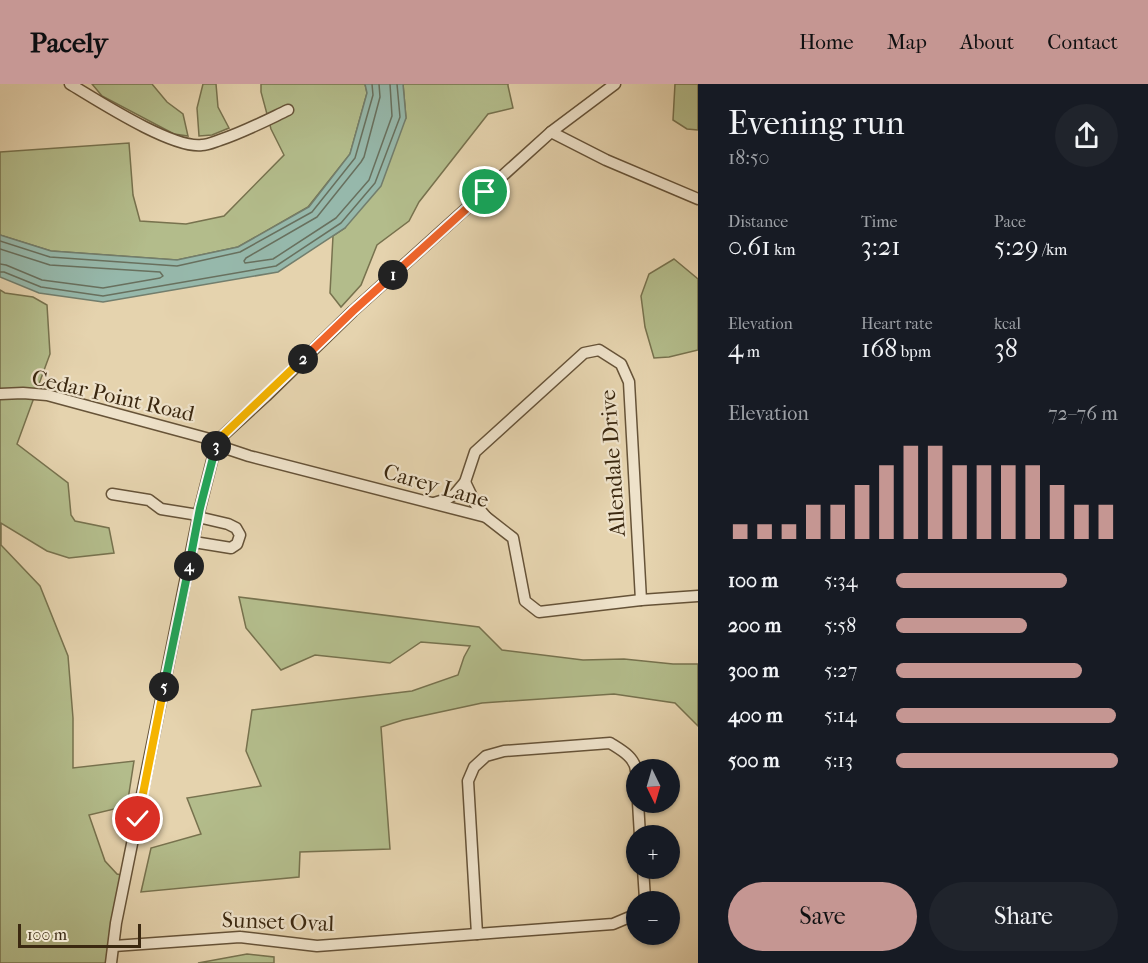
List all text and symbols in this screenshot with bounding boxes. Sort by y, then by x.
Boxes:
text: Pacely [30,26,108,59]
text: Home [799,30,854,54]
text: Map [887,30,927,54]
text: About [960,30,1014,54]
text: Contact [1047,30,1118,54]
text: Evening run [728,104,905,143]
button: share [1055,104,1118,167]
text: 18:50 [728,146,770,169]
pin [459,166,510,217]
icon: arrive [468,175,501,208]
text: Distance [728,212,788,231]
text: Time [861,212,897,231]
text: Pace [994,212,1026,231]
text: 0.61 [728,231,771,262]
text: 3:21 [861,231,901,262]
text: 5:29 [994,231,1039,262]
text: km [771,240,796,259]
text: /km [1039,240,1067,259]
pin: 1 [378,260,408,290]
text: 1 [390,265,396,284]
text: Elevation [728,314,793,333]
text: Heart rate [861,314,933,333]
text: kcal [994,314,1021,333]
text: 4 [728,333,743,364]
text: 168 [861,333,897,364]
text: 38 [994,333,1018,364]
text: m [743,342,760,361]
text: bpm [897,342,931,361]
pin: 2 [288,344,318,374]
text: 2 [299,349,307,368]
street label: Cedar Point Road [29,365,198,428]
street label: Allendale Drive [595,389,631,538]
text: Elevation [728,402,809,425]
text: 72–76 m [1048,402,1118,425]
pin: 3 [201,431,231,461]
text: 3 [213,436,219,455]
street label: Carey Lane [380,459,492,513]
pin: 4 [174,551,204,581]
text: 4 [184,556,194,575]
text: 100 m [728,569,778,592]
text: 5:34 [824,569,858,592]
text: 200 m [728,614,781,637]
text: 5:58 [824,614,856,637]
text: 300 m [728,659,779,682]
text: 5:27 [824,659,857,682]
pin: 5 [149,672,179,702]
text: 5 [161,677,167,696]
text: 400 m [728,704,783,727]
text: 5:14 [824,704,856,727]
text: 500 m [728,749,780,772]
text: 5:13 [824,749,853,772]
north arrow [626,759,680,813]
map controls [626,759,680,945]
pin [112,793,163,844]
icon: check [121,802,154,835]
button: + [626,825,680,879]
button: Save [728,882,917,951]
button: Share [929,882,1118,951]
button: − [626,891,680,945]
street label: Sunset Oval [221,907,335,937]
scale bar [18,921,141,948]
text: 100 m [27,925,67,944]

